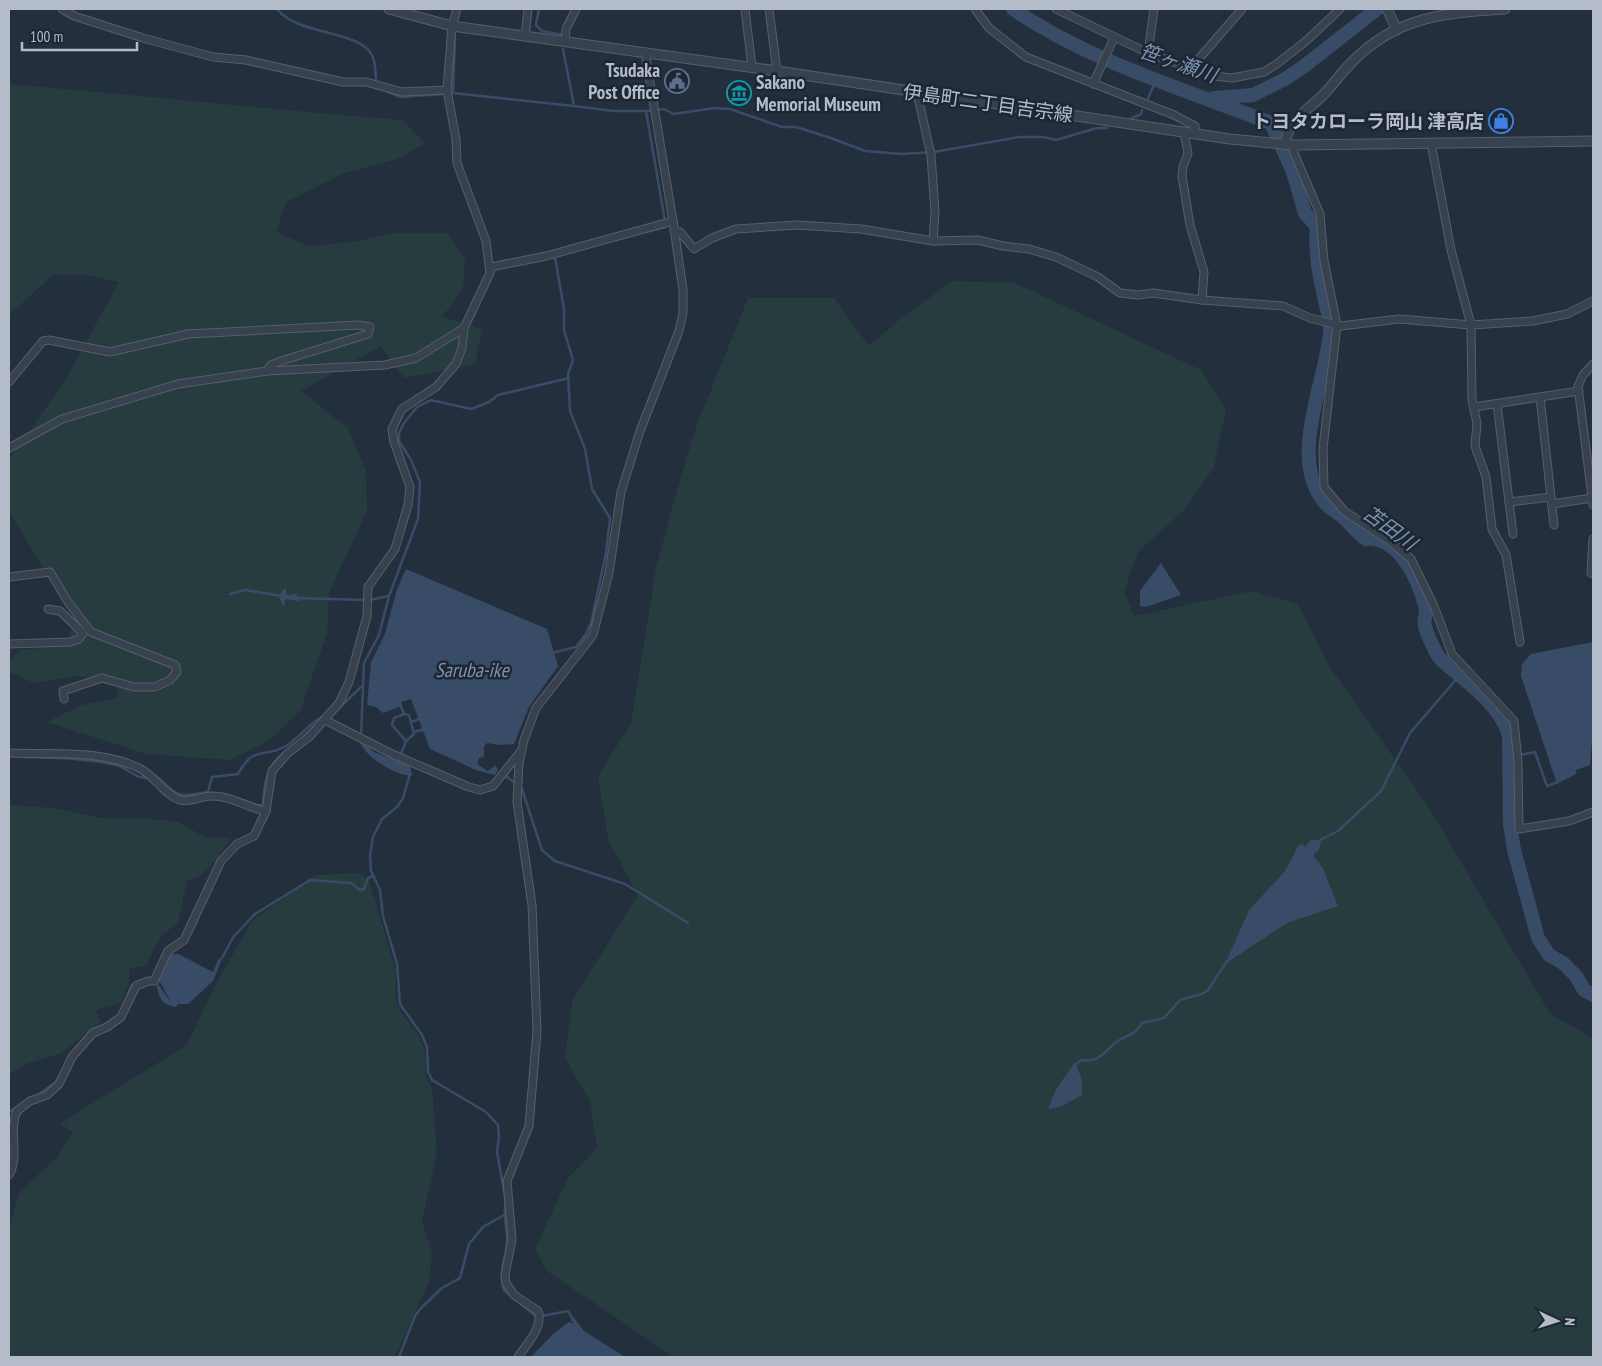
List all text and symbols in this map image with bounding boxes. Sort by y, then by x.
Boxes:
scale bar [22,20,138,52]
text: 100 m [30,27,63,46]
water label: 笹ヶ瀬川 [1136,38,1222,89]
place label: Tsudaka Post Office [588,58,660,104]
public building icon: Tsudaka Post Office [664,68,690,94]
place label: Sakano Memorial Museum [756,70,881,116]
street label: 伊島町二丁目吉宗線 [902,79,1074,127]
museum icon: Sakano Memorial Museum [726,80,752,106]
shop icon: トヨタカローラ岡山 津高店 [1488,108,1514,134]
place label: トヨタカローラ岡山 津高店 [1252,109,1484,133]
water label: 苫田川 [1358,500,1424,557]
water label: Saruba-ike [435,657,510,683]
north arrow [1532,1296,1582,1346]
text: N [1561,1318,1579,1326]

